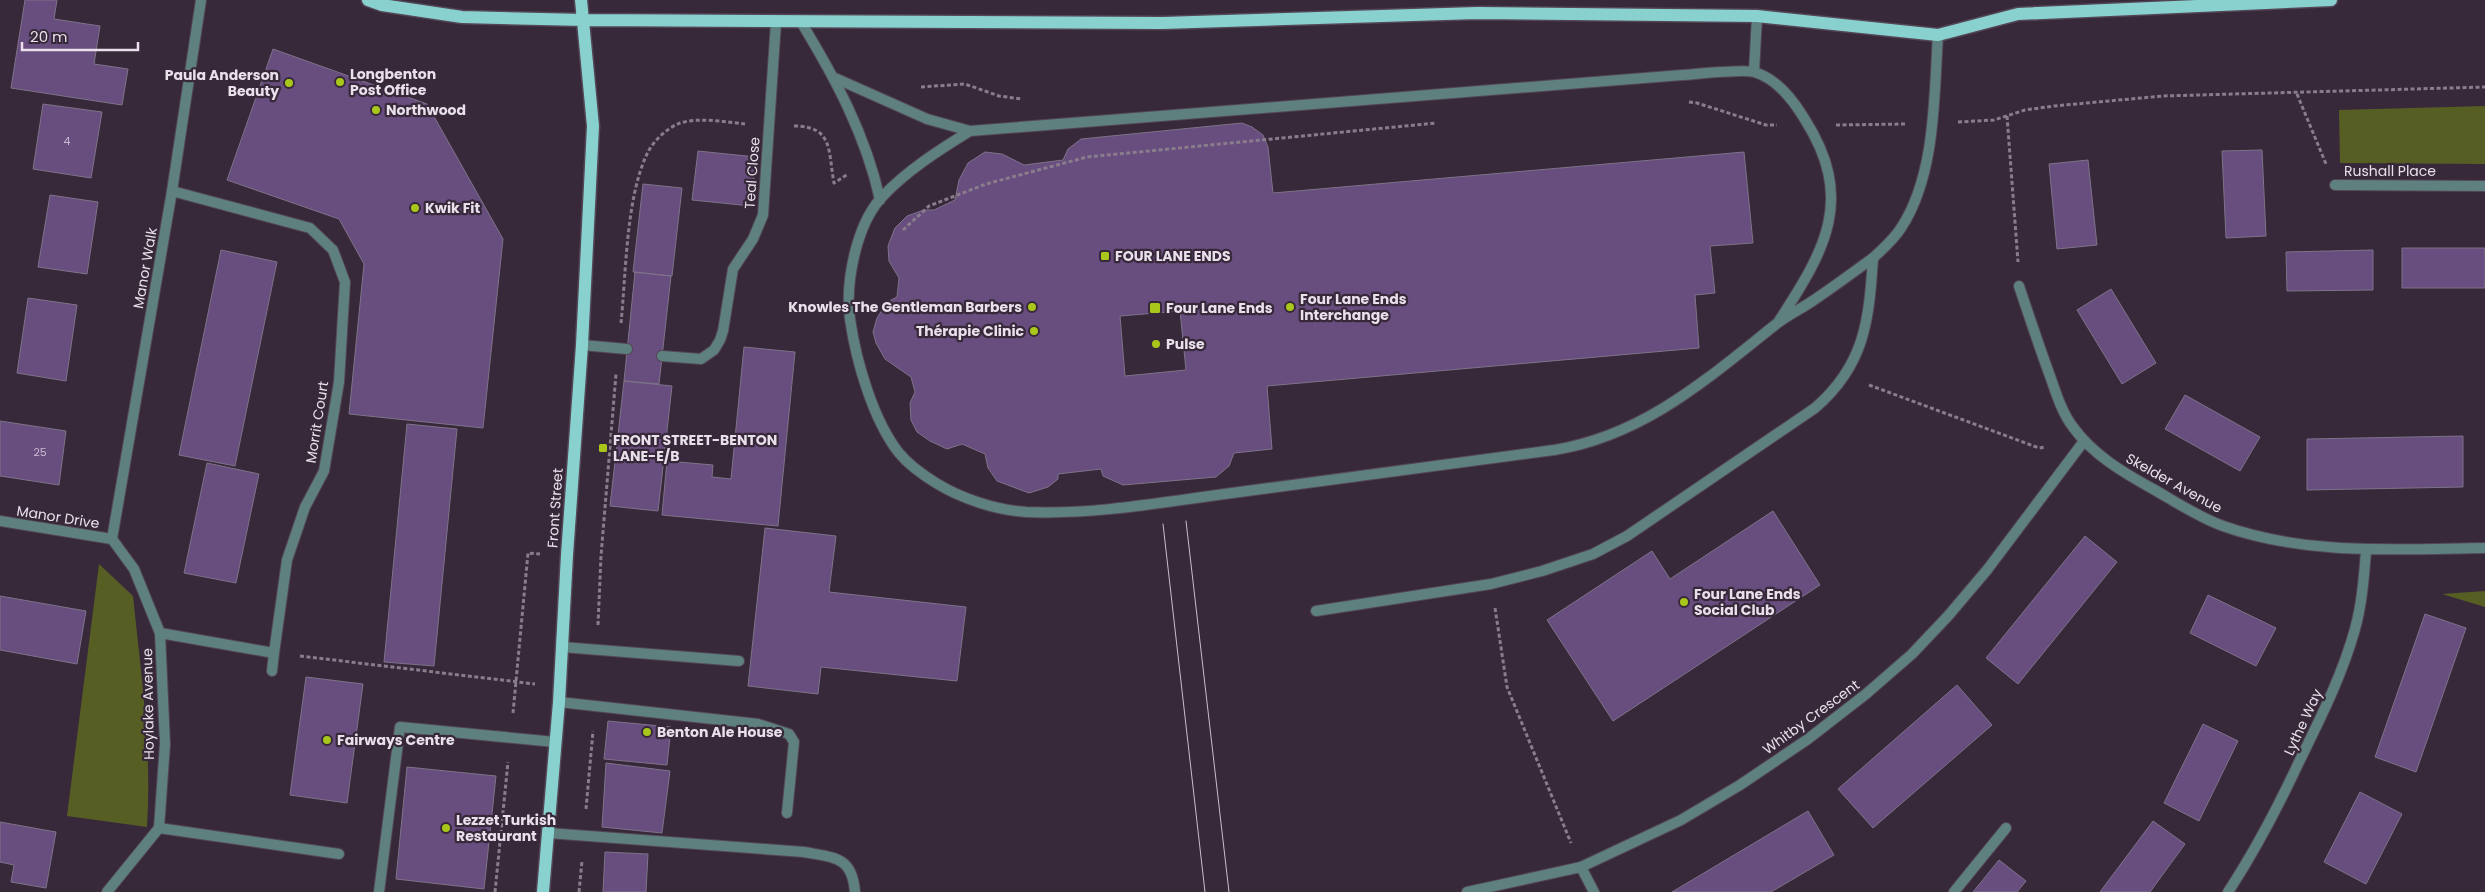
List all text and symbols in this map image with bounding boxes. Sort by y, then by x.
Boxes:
scale bar [22,20,139,52]
text: 20 m [30,26,68,47]
place label: Longbenton Post Office [350,64,436,100]
place label: Paula Anderson Beauty [165,65,279,101]
marker: Longbenton Post Office [334,76,346,88]
marker: Paula Anderson Beauty [283,77,295,89]
place label: Northwood [386,100,466,120]
marker: Northwood [370,104,382,116]
house number: 4 [64,133,71,149]
street label: Teal Close [740,136,765,210]
street label: Rushall Place [2344,161,2436,181]
place label: Kwik Fit [425,198,480,218]
marker: Kwik Fit [409,202,421,214]
street label: Manor Walk [128,225,162,310]
place label: FOUR LANE ENDS [1115,246,1231,266]
marker: FOUR LANE ENDS [1099,250,1111,262]
place label: Four Lane Ends Interchange [1300,289,1407,325]
place label: Knowles The Gentleman Barbers [788,297,1022,317]
place label: Four Lane Ends [1166,298,1273,318]
marker: Knowles The Gentleman Barbers [1026,301,1038,313]
marker: Four Lane Ends [1148,301,1162,315]
marker: Four Lane Ends Interchange [1284,301,1296,313]
place label: Thérapie Clinic [916,321,1025,341]
marker: Thérapie Clinic [1028,325,1040,337]
place label: Pulse [1166,334,1205,354]
marker: Pulse [1150,338,1162,350]
street label: Morrit Court [301,380,333,464]
place label: FRONT STREET-BENTON LANE-E/B [613,430,777,466]
marker: FRONT STREET-BENTON LANE-E/B [597,442,609,454]
house number: 25 [33,444,47,460]
street label: Skelder Avenue [2122,448,2226,518]
street label: Front Street [542,467,568,549]
street label: Manor Drive [15,501,101,533]
place label: Four Lane Ends Social Club [1694,584,1801,620]
marker: Four Lane Ends Social Club [1678,596,1690,608]
street label: Hoylake Avenue [137,648,159,760]
street label: Whitby Crescent [1758,675,1864,759]
street label: Lythe Way [2279,685,2327,759]
place label: Benton Ale House [657,722,783,742]
marker: Benton Ale House [641,726,653,738]
place label: Fairways Centre [337,730,455,750]
marker: Fairways Centre [321,734,333,746]
place label: Lezzet Turkish Restaurant [456,810,556,846]
marker: Lezzet Turkish Restaurant [440,822,452,834]

